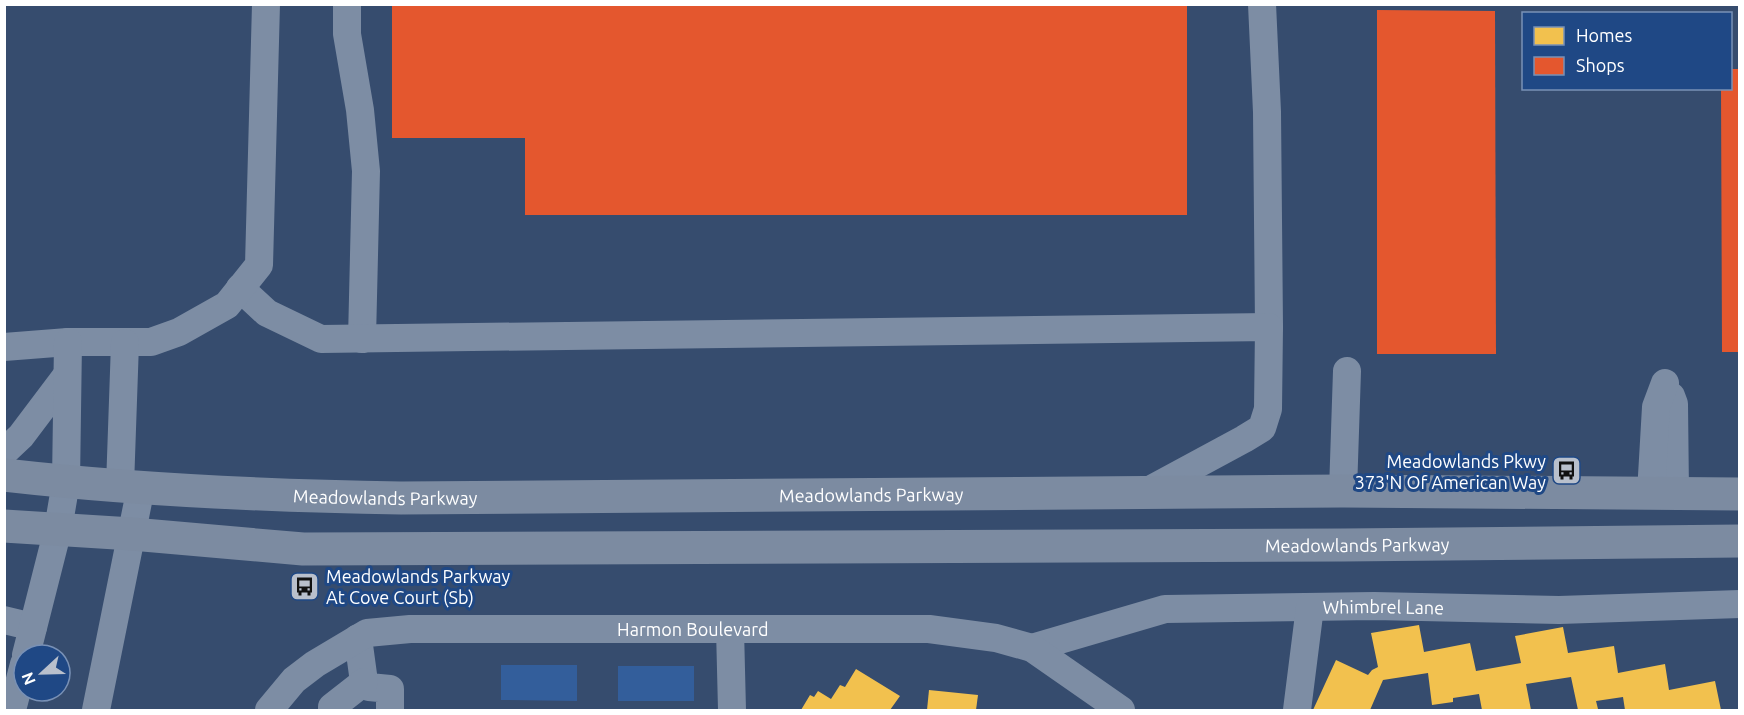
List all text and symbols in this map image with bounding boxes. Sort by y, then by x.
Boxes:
legend [1522,12,1732,90]
text: Homes [1576,25,1633,45]
text: Shops [1576,55,1625,75]
place label: Meadowlands Pkwy 373'N Of American Way [1355,451,1546,492]
bus stop icon: Meadowlands Pkwy 373'N Of American Way [1551,455,1583,487]
street label: Meadowlands Parkway [779,484,964,505]
street label: Meadowlands Parkway [293,485,478,508]
street label: Meadowlands Parkway [1265,534,1450,555]
place label: Meadowlands Parkway At Cove Court (Sb) [326,566,511,608]
bus stop icon: Meadowlands Parkway At Cove Court (Sb) [289,570,321,602]
street label: Whimbrel Lane [1322,596,1444,618]
street label: Harmon Boulevard [617,619,769,639]
north arrow [12,643,72,703]
text: N [18,670,39,688]

